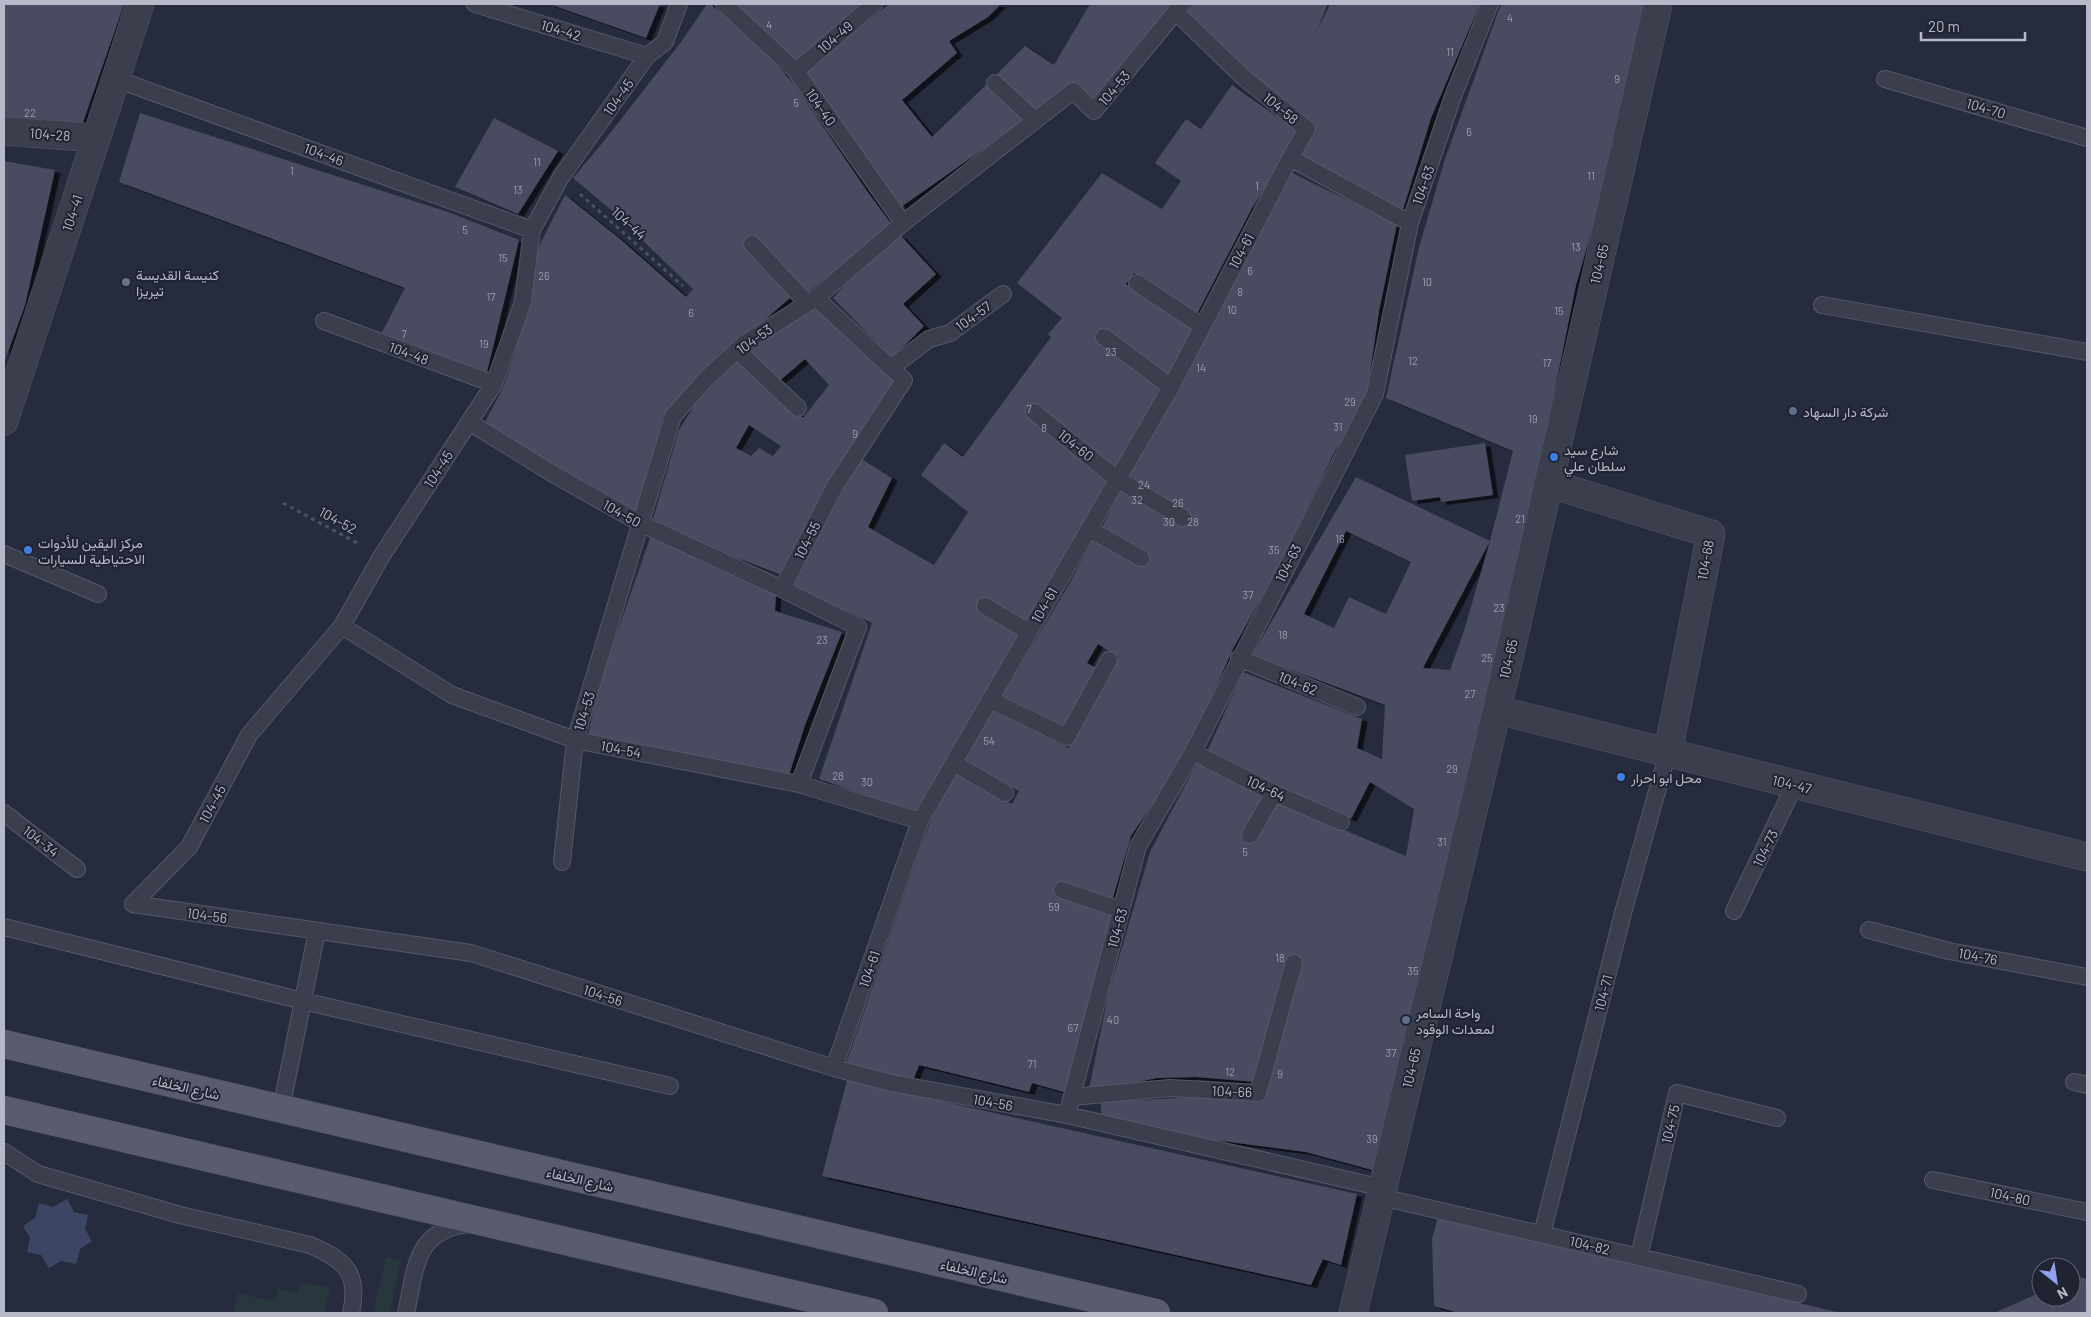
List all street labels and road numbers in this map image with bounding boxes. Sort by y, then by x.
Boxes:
street label: 104-42 [539,16,583,44]
street label: 104-49 [814,17,856,57]
street label: 104-53 [1094,67,1134,109]
street label: 104-45 [599,75,637,119]
street label: 104-40 [802,85,840,129]
street label: 104-58 [1260,89,1302,127]
street label: 104-70 [1964,94,2008,122]
street label: 104-28 [29,124,71,144]
street label: 104-46 [302,139,346,169]
street label: 104-63 [1408,163,1438,207]
street label: 104-41 [58,193,86,233]
street label: 104-44 [608,203,650,243]
street label: 104-61 [1225,230,1257,272]
street label: 104-65 [1586,242,1612,286]
street label: 104-57 [952,297,994,335]
street label: 104-53 [733,320,775,358]
street label: 104-48 [387,338,431,368]
street label: 104-60 [1055,425,1097,465]
street label: 104-45 [420,447,456,491]
street label: 104-50 [600,496,644,530]
street label: 104-52 [316,503,360,537]
street label: 104-55 [790,518,824,562]
street label: 104-68 [1693,539,1717,581]
street label: 104-63 [1271,541,1305,585]
street label: 104-61 [1027,584,1061,626]
street label: 104-65 [1495,637,1521,681]
street label: 104-62 [1276,667,1320,699]
street label: 104-53 [570,689,598,733]
street label: 104-54 [599,737,643,761]
street label: 104-47 [1771,771,1814,797]
street label: 104-64 [1244,772,1288,804]
street label: 104-45 [195,782,229,826]
street label: 104-34 [20,822,62,860]
street label: 104-73 [1749,827,1781,869]
street label: 104-56 [186,904,228,926]
street label: 104-63 [1104,906,1130,950]
street label: 104-76 [1957,944,1999,968]
street label: 104-61 [855,948,883,990]
street label: 104-71 [1590,973,1616,1013]
street label: 104-56 [581,981,625,1009]
street label: 104-65 [1398,1046,1424,1090]
street label: شارع الخلفاء [150,1071,221,1106]
street label: 104-66 [1211,1082,1253,1100]
street label: 104-56 [972,1090,1014,1114]
street label: 104-75 [1657,1103,1683,1145]
street label: شارع الخلفاء [544,1163,615,1198]
street label: 104-80 [1988,1183,2032,1209]
street label: 104-82 [1568,1232,1612,1258]
street label: شارع الخلفاء [938,1255,1009,1290]

